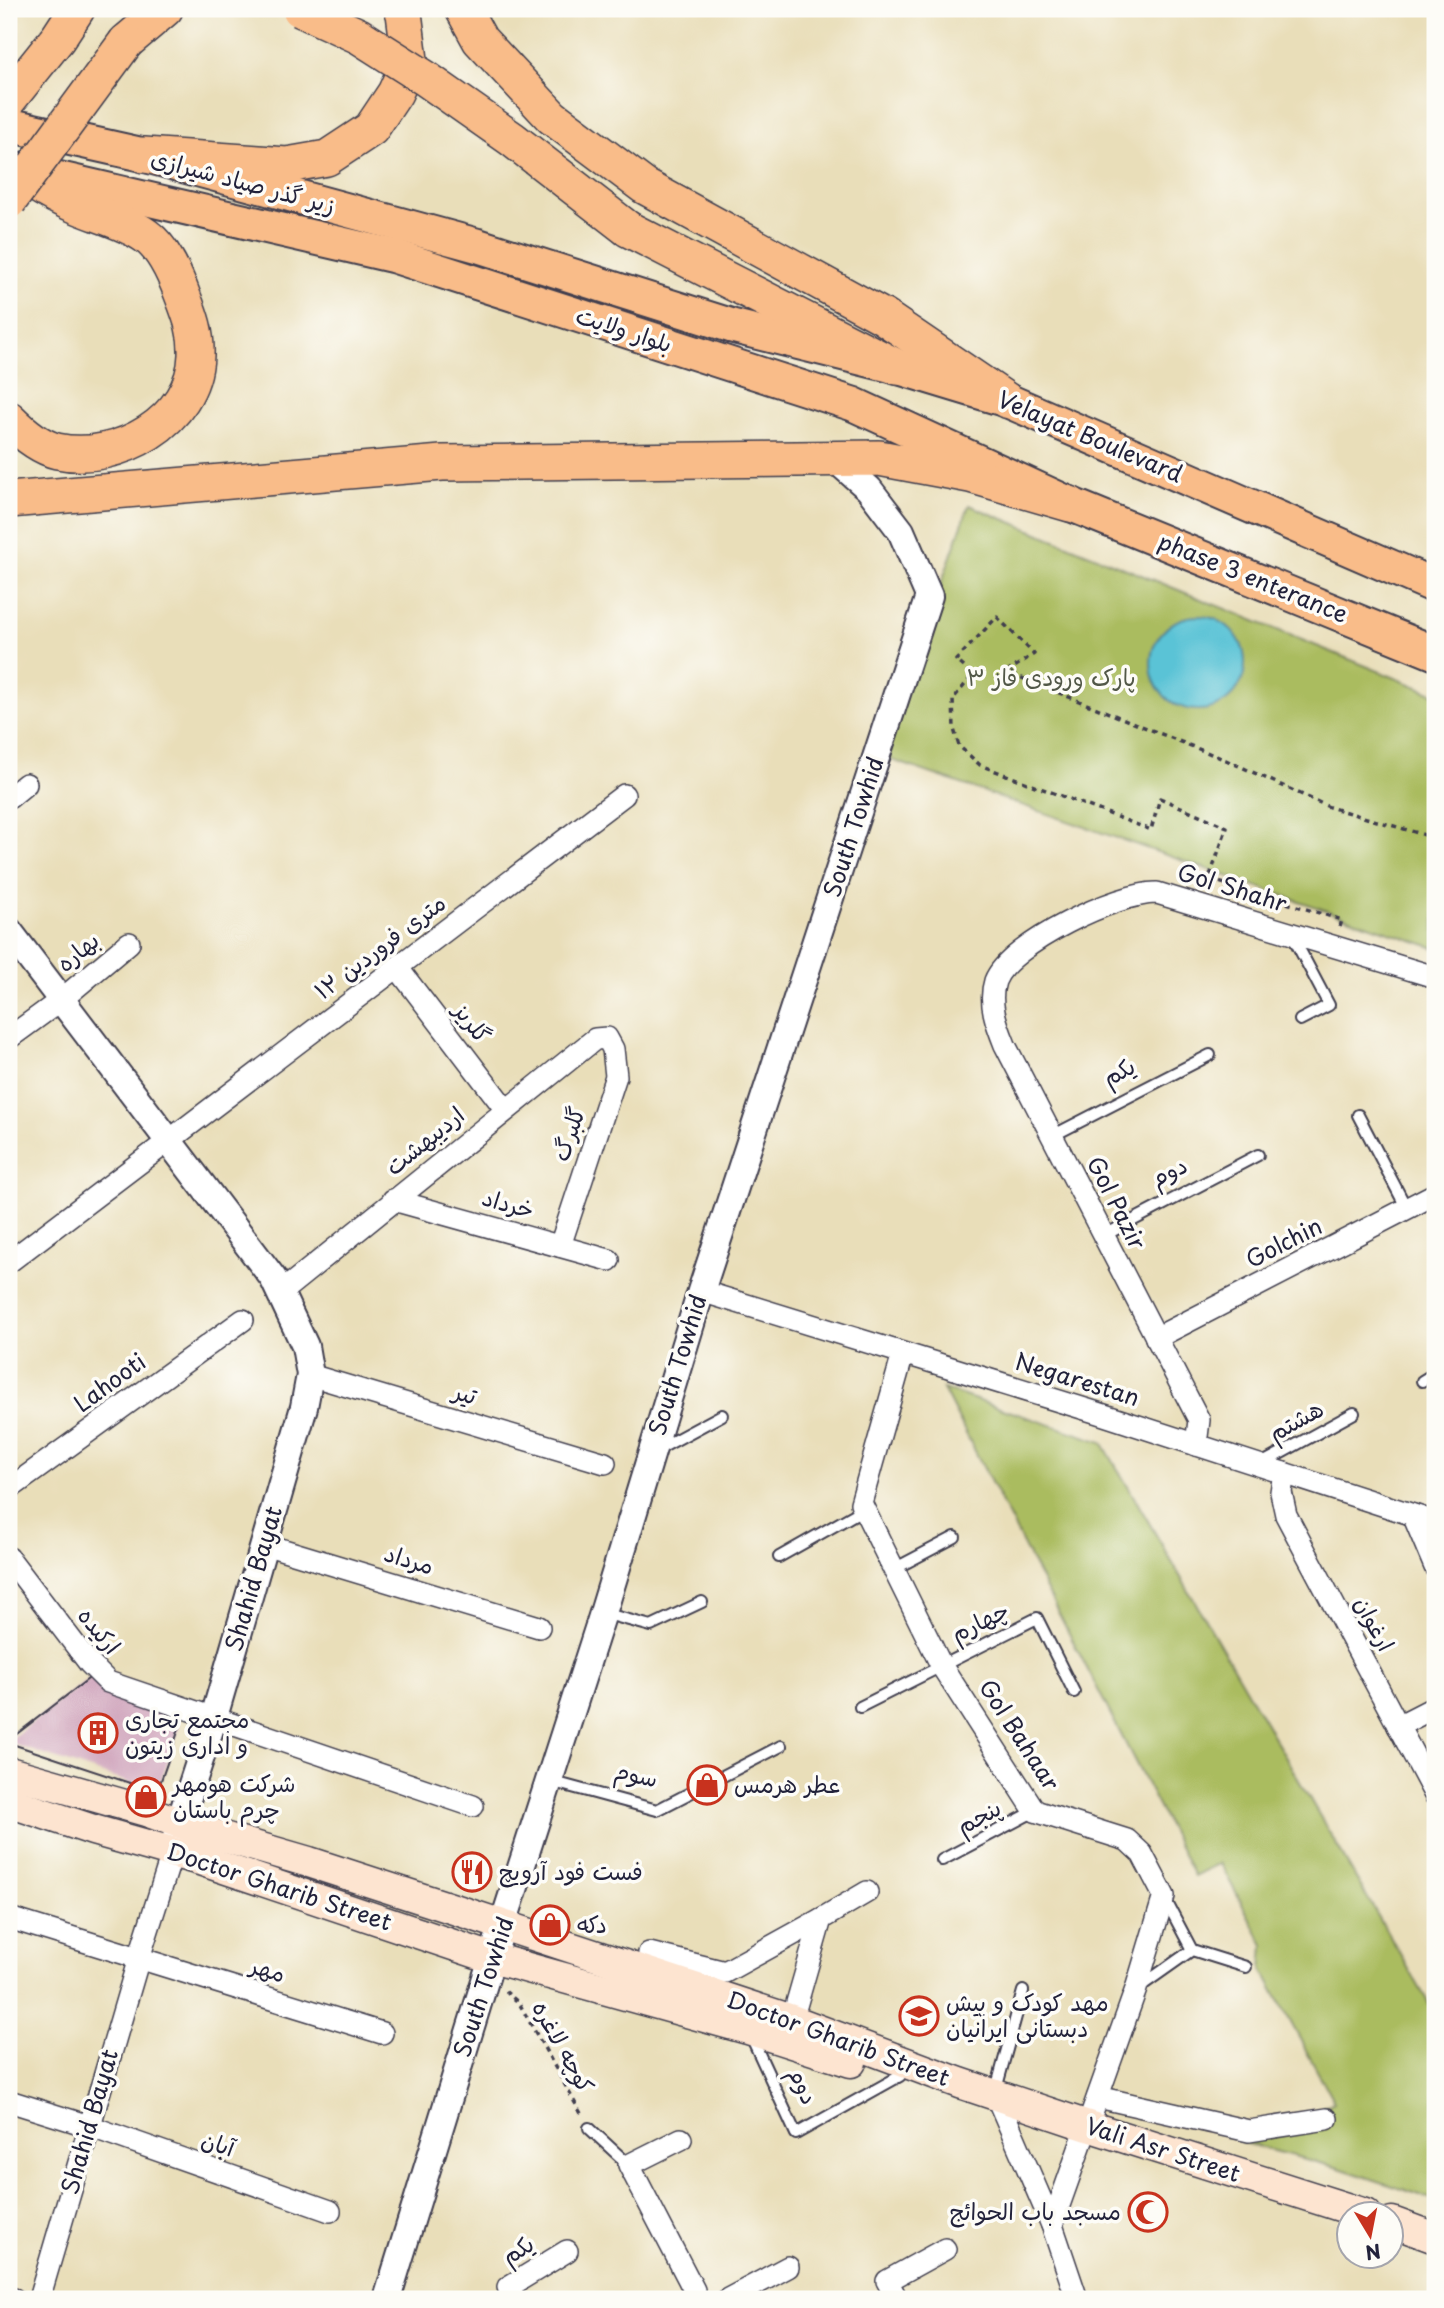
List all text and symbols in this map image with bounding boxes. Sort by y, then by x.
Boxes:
street label: زیر گذر صیاد شیرازی [147,139,339,222]
street label: بلوار ولایت [572,297,677,361]
street label: Velayat Boulevard [993,381,1188,490]
street label: phase 3 enterance [1154,523,1354,631]
park label: پارک ورودی فاز ۳ [966,659,1136,694]
street label: South Towhid [813,752,892,901]
street label: Gol Shahr [1174,853,1292,920]
street label: ۱۲ متری فروردین [306,885,452,1007]
street label: بهاره [48,922,106,979]
street label: گلریز [445,993,500,1050]
street label: یکم [1096,1048,1142,1095]
street label: اردیبهشت [377,1097,471,1183]
street label: گلبرگ [542,1101,593,1166]
street label: دوم [1144,1147,1194,1197]
street label: Gol Pazir [1079,1150,1156,1256]
street label: خرداد [478,1178,539,1227]
street label: Golchin [1239,1208,1328,1276]
street label: South Towhid [639,1290,715,1439]
street label: Negarestan [1011,1343,1144,1414]
street label: Lahooti [66,1344,152,1420]
street label: تیر [447,1372,482,1413]
street label: هشتم [1261,1390,1330,1451]
street label: Shahid Bayat [215,1502,290,1655]
street label: مرداد [380,1534,439,1583]
street label: ارغوان [1346,1590,1404,1657]
street label: چهارم [944,1592,1015,1651]
street label: ارکیده [70,1599,130,1661]
street label: Gol Bahaar [971,1672,1070,1797]
place label: مجتمع تجاری و اداری زیتون [125,1701,249,1762]
building icon: مجتمع تجاری و اداری زیتون [77,1712,119,1754]
street label: سوم [611,1752,661,1796]
shop icon: عطر هرمس [686,1764,728,1806]
place label: شرکت هومهر چرم باستان [171,1765,296,1827]
place label: عطر هرمس [734,1766,840,1801]
shop icon: شرکت هومهر چرم باستان [125,1776,167,1818]
street label: پنجم [950,1789,1008,1844]
street label: Doctor Gharib Street [162,1833,397,1938]
restaurant icon: فست فود آرویچ [451,1851,493,1893]
place label: فست فود آرویچ [499,1853,643,1888]
shop icon: دکه [529,1904,571,1946]
place label: دکه [577,1906,607,1941]
street label: South Towhid [443,1912,522,2061]
street label: مهر [245,1946,290,1990]
street label: Doctor Gharib Street [722,1981,955,2094]
place label: مهد کودک و پیش دبستانی ایرانیان [946,1984,1109,2045]
street label: کوچه لاغره [525,1994,604,2099]
school or university icon: مهد کودک و پیش دبستانی ایرانیان [898,1995,940,2037]
street label: Shahid Bayat [51,2045,126,2198]
street label: دوم [779,2061,828,2111]
street label: Vali Asr Street [1082,2107,1245,2190]
street label: آبان [197,2121,241,2165]
mosque icon: مسجد باب الحوائج [1127,2191,1169,2233]
place label: مسجد باب الحوائج [950,2193,1121,2228]
north arrow [1336,2200,1406,2270]
street label: یکم [494,2225,541,2274]
text: N [1363,2238,1383,2268]

